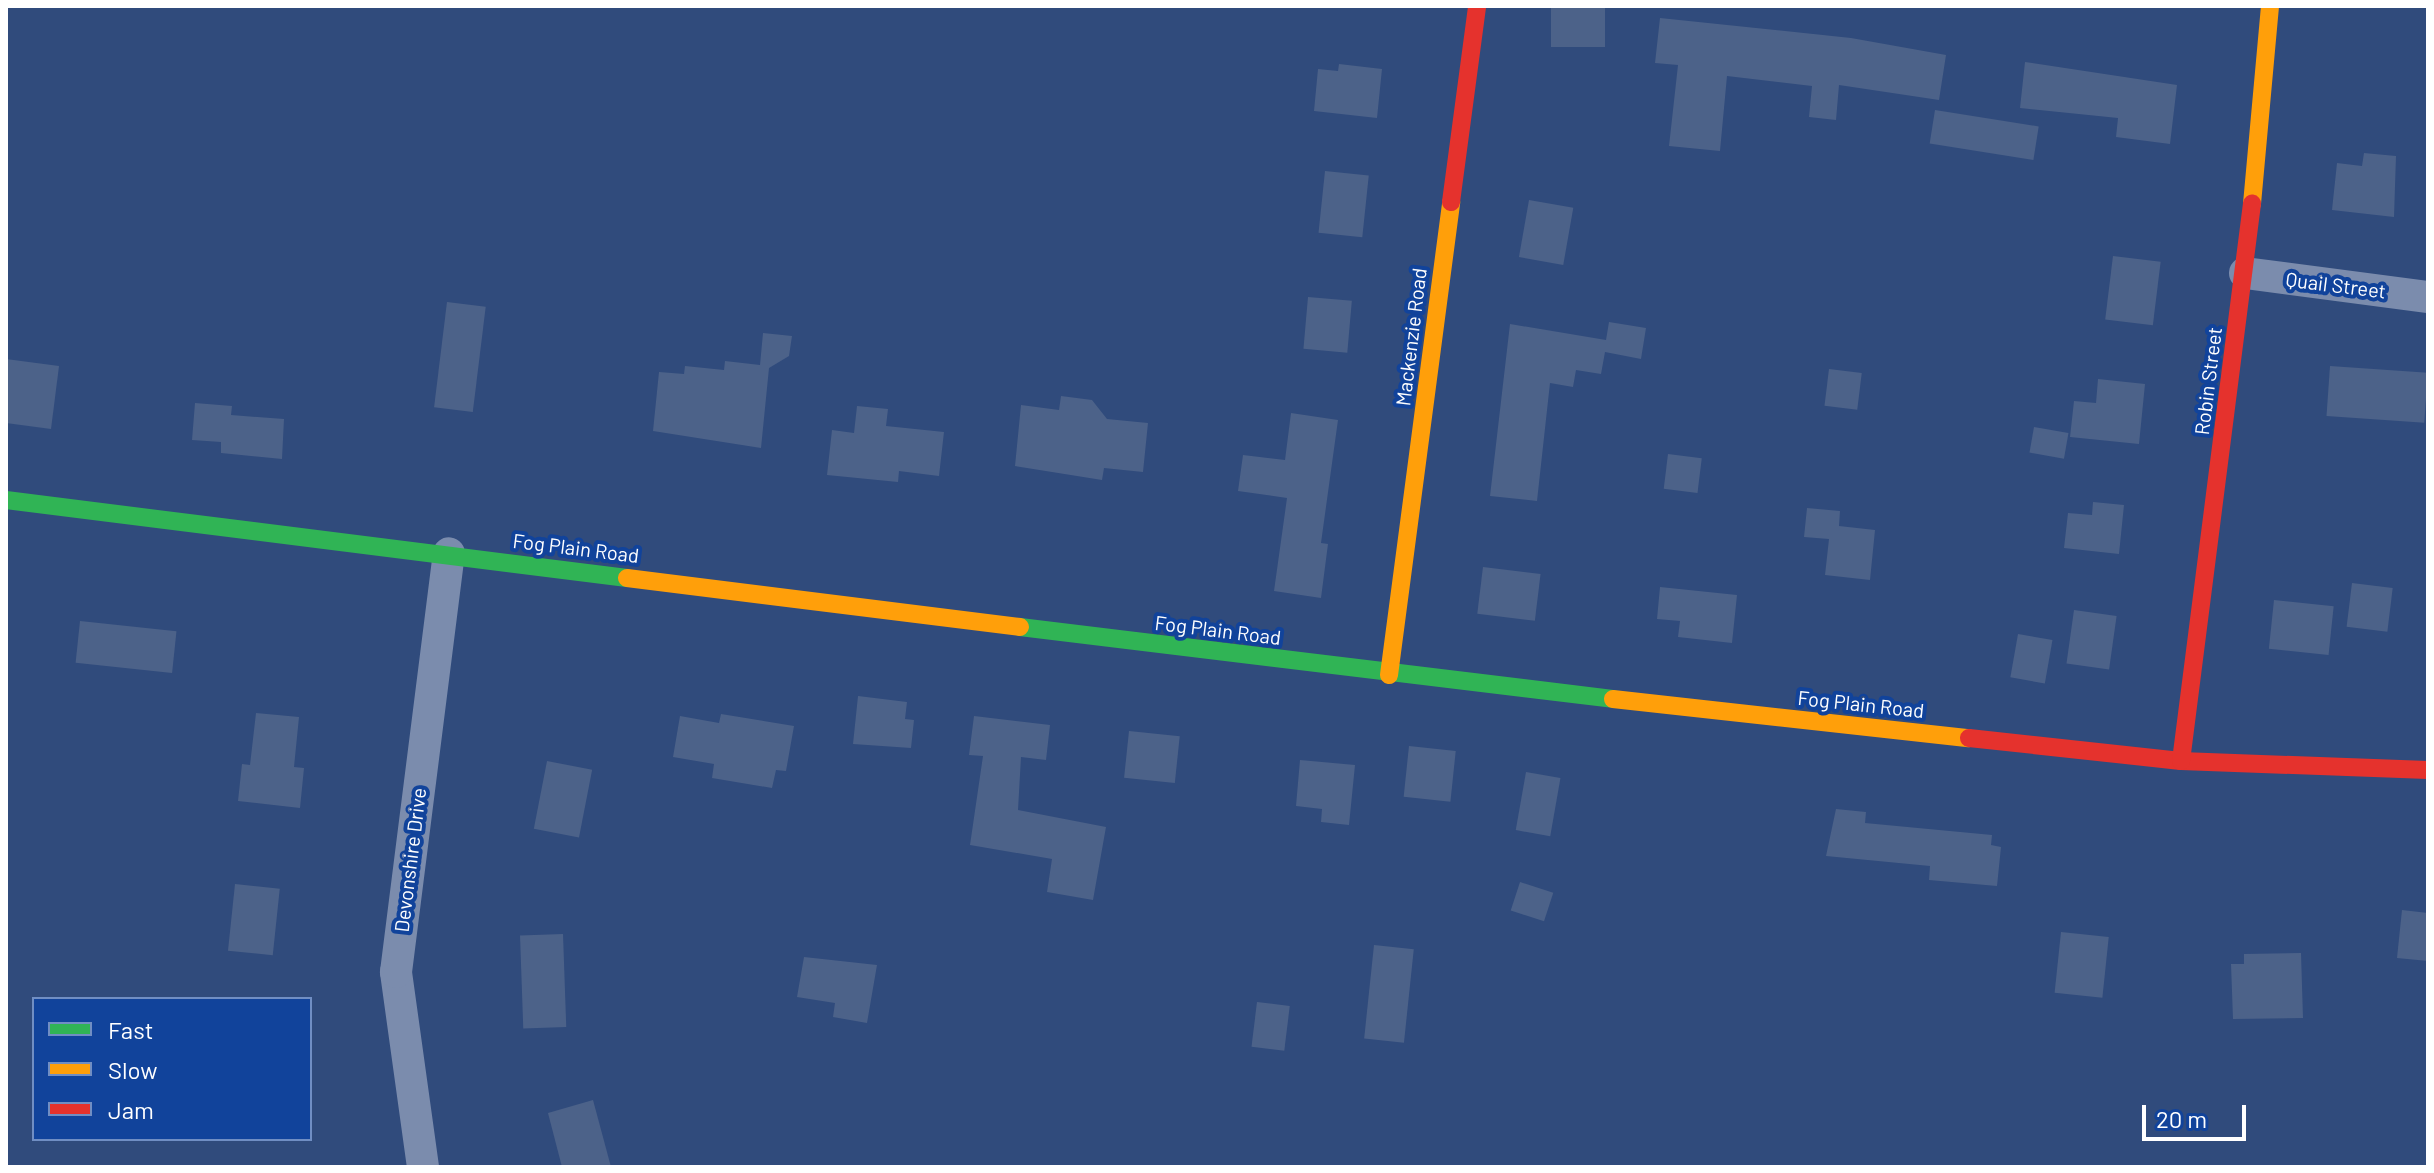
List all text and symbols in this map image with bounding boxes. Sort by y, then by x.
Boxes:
street label: Mackenzie Road [1391,267,1431,407]
street label: Quail Street [2285,267,2387,303]
street label: Robin Street [2189,326,2227,436]
street label: Fog Plain Road [512,528,640,568]
street label: Fog Plain Road [1154,610,1282,650]
street label: Fog Plain Road [1797,685,1925,723]
street label: Devonshire Drive [389,786,431,934]
legend [32,997,312,1141]
text: Fast [108,1015,153,1044]
text: Slow [108,1055,157,1084]
scale bar [2146,1089,2250,1139]
text: Jam [108,1095,154,1124]
text: 20 m [2156,1104,2207,1133]

